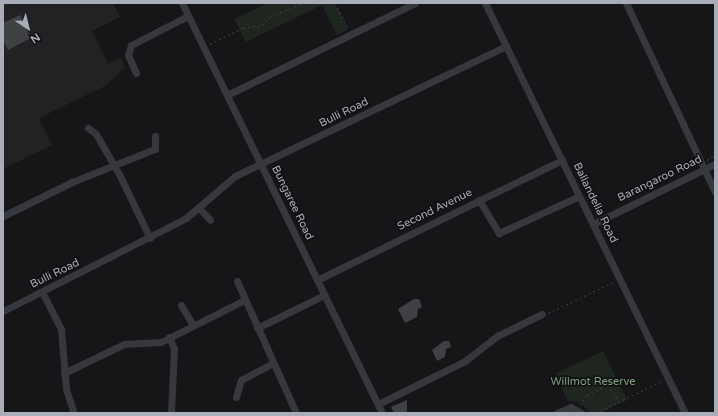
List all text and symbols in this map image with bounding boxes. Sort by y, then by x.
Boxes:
north arrow [8,8,48,48]
text: N [28,30,43,46]
street label: Bulli Road [317,95,371,131]
street label: Barangaroo Road [616,153,704,205]
street label: Ballandella Road [570,161,620,245]
street label: Bungaree Road [268,164,316,242]
street label: Second Avenue [396,186,474,234]
street label: Bulli Road [28,256,82,292]
park label: Willmot Reserve [551,375,635,389]

